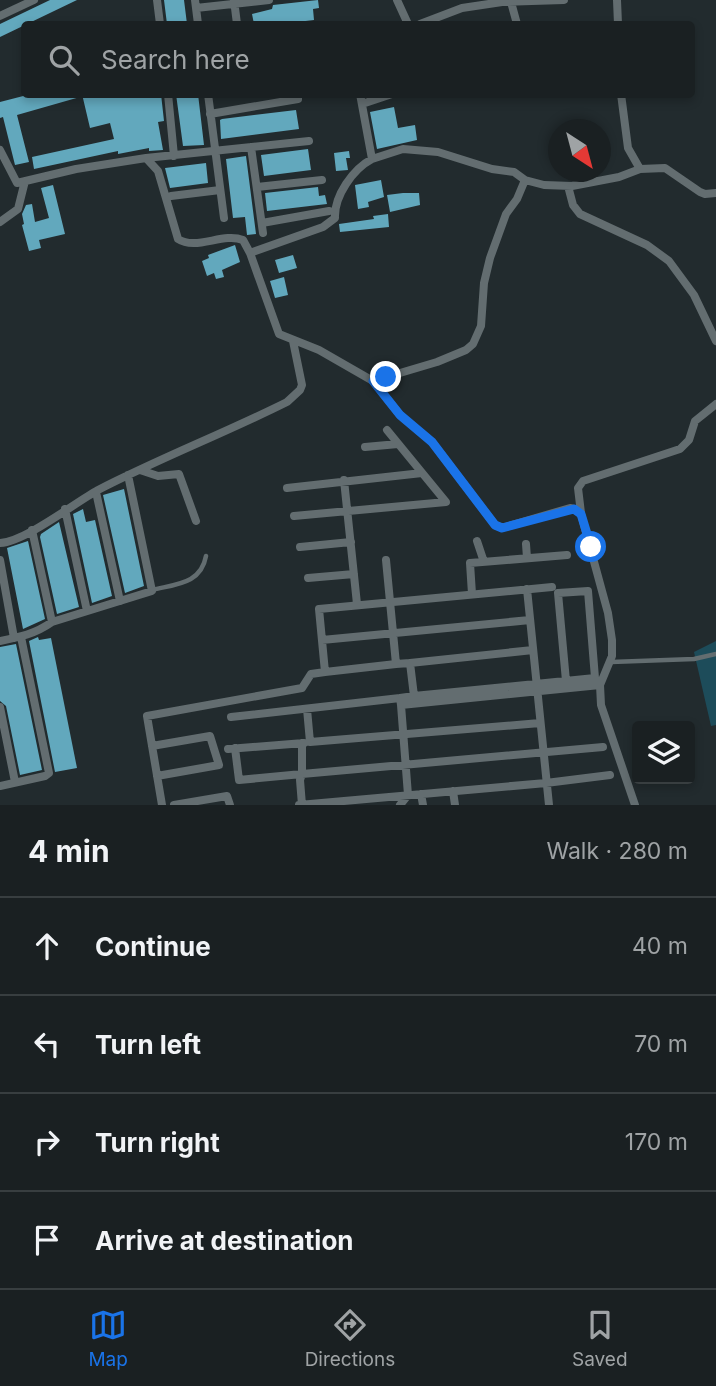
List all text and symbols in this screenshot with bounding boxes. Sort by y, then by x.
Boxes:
search box [21,21,695,98]
icon: search [45,41,83,79]
text: Search here [101,44,250,75]
north arrow [548,119,611,182]
route end [370,361,401,392]
route start [575,531,606,562]
map controls [632,721,695,784]
button: layers [632,721,695,784]
text: 4 min [28,833,110,869]
text: Walk · 280 m [546,837,688,865]
icon: ahead [28,927,66,965]
text: Continue [95,931,211,962]
text: 40 m [632,932,688,960]
icon: left [28,1025,66,1063]
text: Turn left [95,1029,201,1060]
text: 70 m [634,1030,688,1058]
icon: right [28,1123,66,1161]
text: Turn right [95,1127,220,1158]
text: 170 m [625,1128,688,1156]
icon: arrive [28,1221,66,1259]
text: Arrive at destination [95,1225,354,1256]
tab: Map [88,1306,128,1371]
tab: Directions [305,1306,395,1371]
tab: Saved [572,1306,628,1371]

